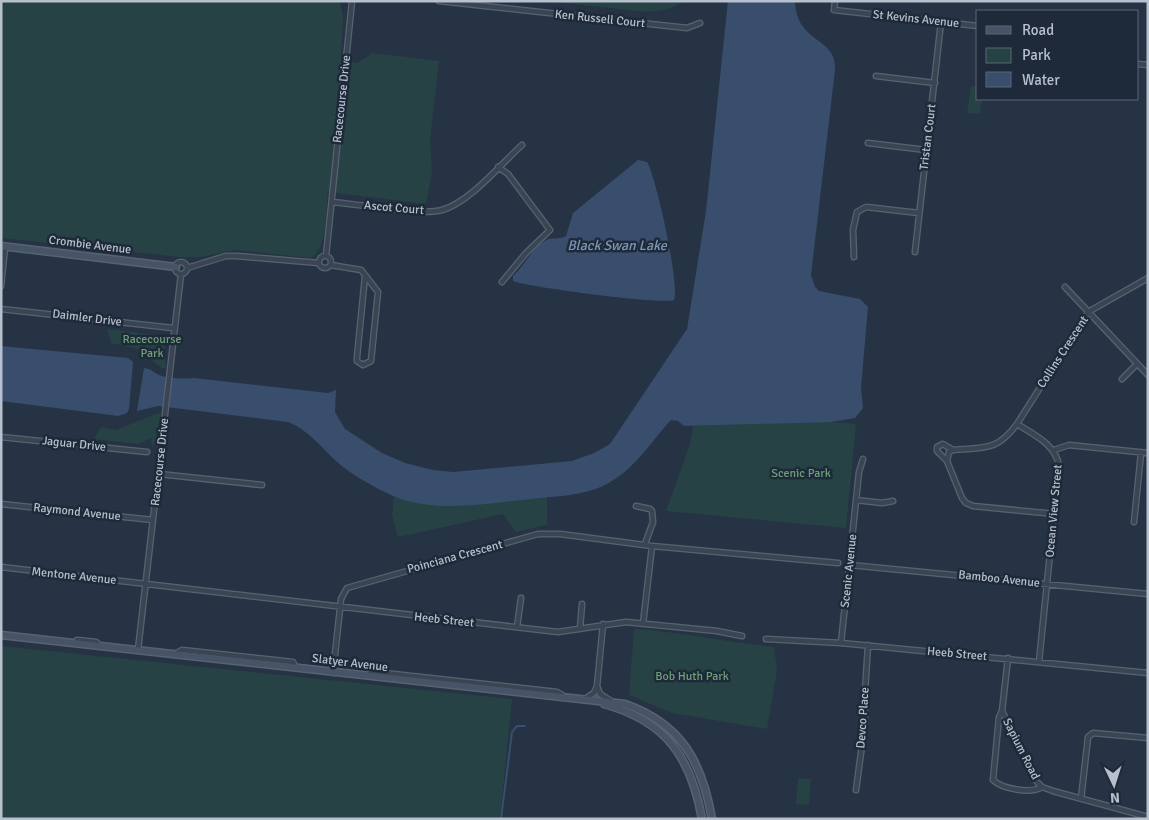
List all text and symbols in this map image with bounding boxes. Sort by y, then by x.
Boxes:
street label: Ken Russell Court [554,7,646,31]
street label: St Kevins Avenue [872,7,960,31]
legend [976,10,1139,100]
text: Road [1022,21,1054,39]
text: Park [1022,46,1051,64]
street label: Racecourse Drive [330,54,354,144]
text: Water [1022,71,1060,89]
street label: Tristan Court [916,103,940,171]
street label: Ascot Court [363,198,425,218]
street label: Crombie Avenue [48,232,132,258]
water label: Black Swan Lake [567,237,668,254]
street label: Daimler Drive [51,306,123,330]
street label: Collins Crescent [1034,313,1092,391]
park label: Racecourse Park [123,332,181,361]
street label: Racecourse Drive [148,417,172,507]
street label: Jaguar Drive [41,433,107,455]
street label: Ocean View Street [1042,464,1066,558]
park label: Scenic Park [771,466,831,481]
street label: Raymond Avenue [33,500,121,524]
street label: Scenic Avenue [838,533,860,609]
street label: Poinciana Crescent [406,537,504,577]
street label: Mentone Avenue [31,564,117,588]
street label: Bamboo Avenue [957,567,1041,591]
street label: Heeb Street [413,609,475,631]
street label: Heeb Street [926,644,988,664]
street label: Slatyer Avenue [311,651,389,675]
park label: Bob Huth Park [655,669,729,684]
street label: Devco Place [853,687,873,749]
street label: Sapium Road [999,716,1043,782]
north arrow [1089,760,1139,810]
text: N [1109,789,1120,806]

